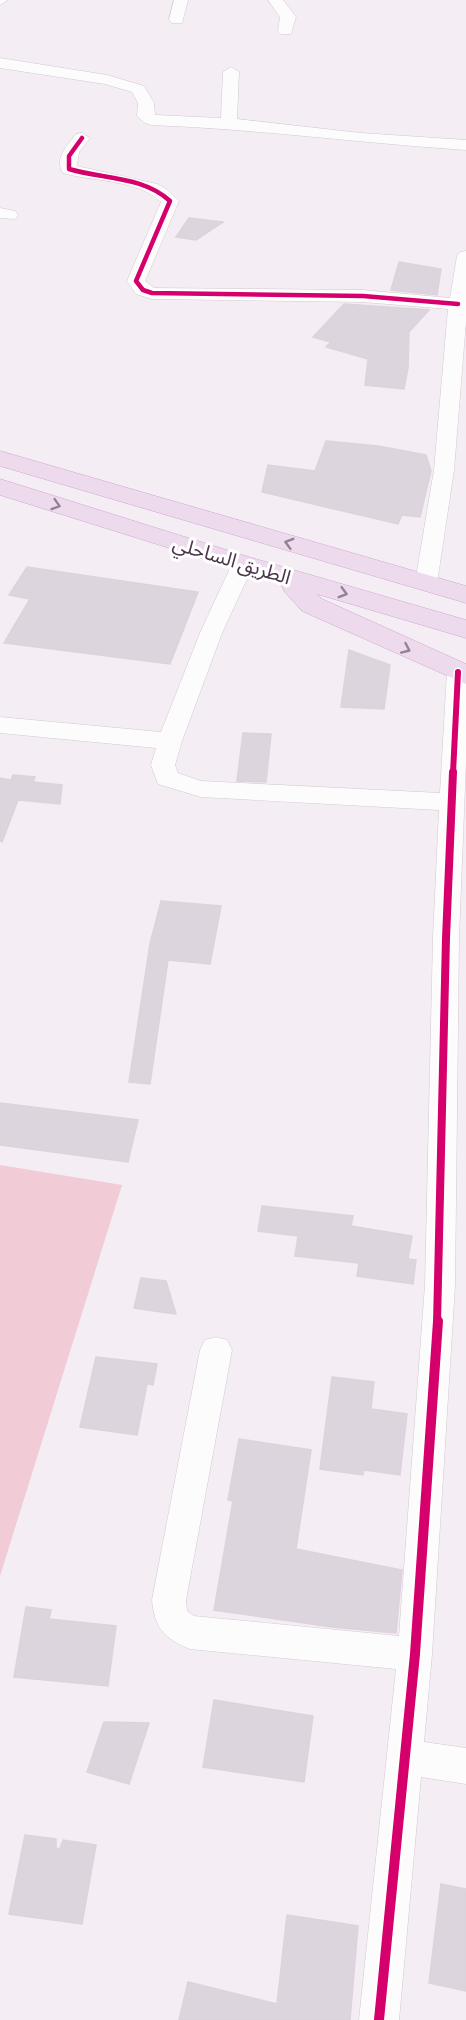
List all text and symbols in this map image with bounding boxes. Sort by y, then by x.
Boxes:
one-way arrow [50,497,61,510]
street label: الطريق الساحلي [169,532,294,593]
one-way arrow [284,538,295,550]
one-way arrow [337,586,347,598]
one-way arrow [400,642,411,654]

